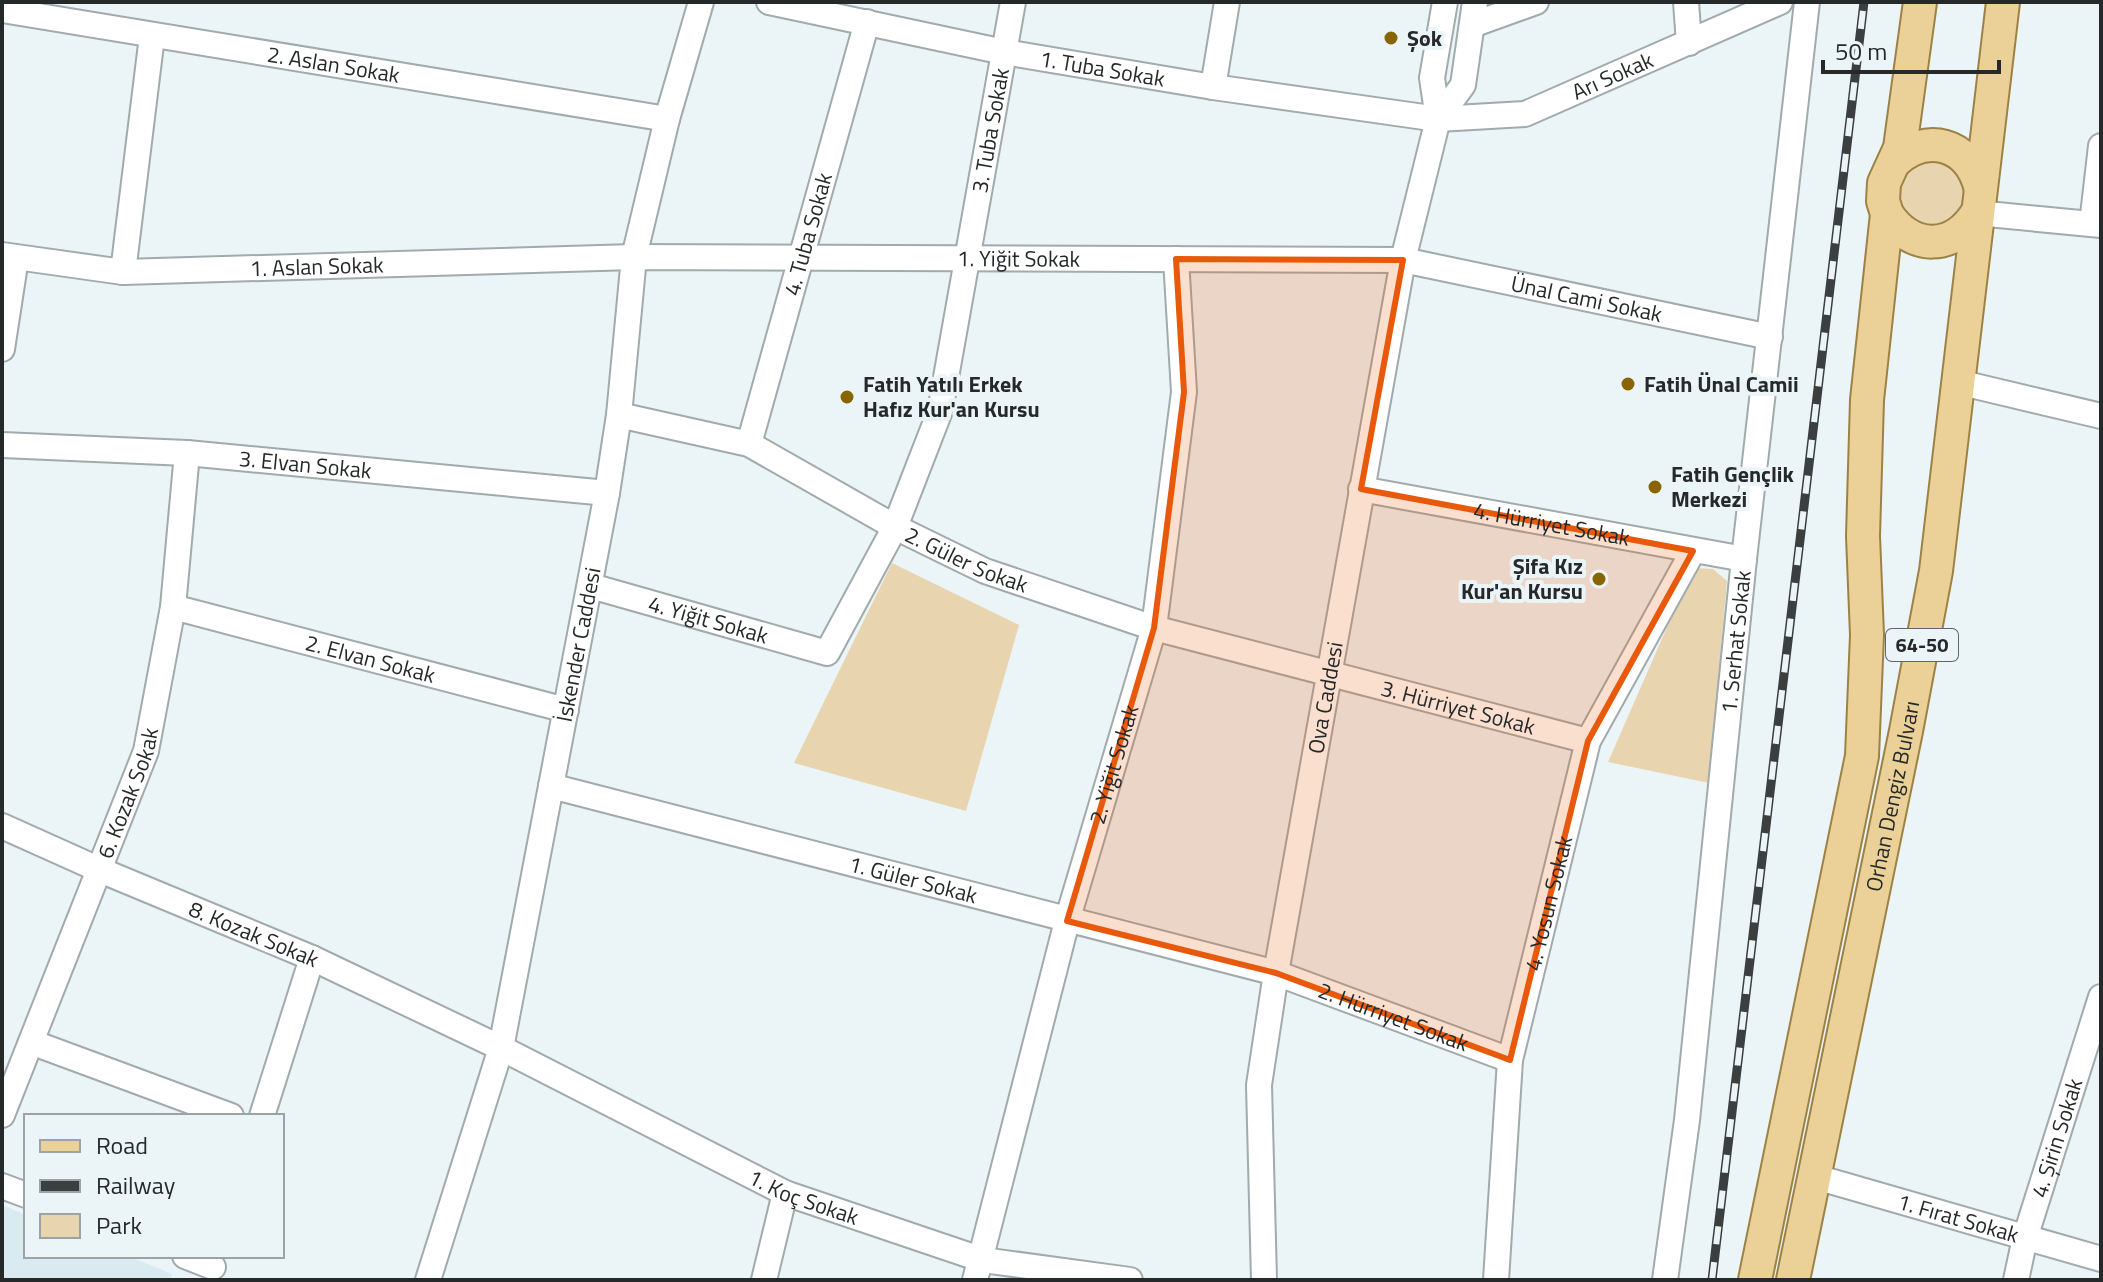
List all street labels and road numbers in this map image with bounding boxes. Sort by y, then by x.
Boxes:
street label: 2. Aslan Sokak [265,37,403,92]
street label: 1. Tuba Sokak [1037,41,1168,96]
street label: Arı Sokak [1566,43,1659,108]
street label: 3. Tuba Sokak [962,65,1018,196]
street label: 4. Tuba Sokak [774,168,841,299]
street label: 1. Yiğit Sokak [957,241,1081,276]
street label: 1. Aslan Sokak [249,247,385,285]
street label: Ünal Cami Sokak [1508,266,1666,331]
street label: 3. Elvan Sokak [238,441,374,488]
street label: 4. Hürriyet Sokak [1471,493,1633,555]
street label: 2. Güler Sokak [899,517,1033,601]
street label: İskender Caddesi [547,564,609,725]
street label: 1. Serhat Sokak [1711,568,1760,715]
street label: 4. Yiğit Sokak [645,586,773,653]
street label: 2. Elvan Sokak [302,625,439,692]
road number: 64-50 [1886,629,1958,661]
street label: Ova Caddesi [1298,639,1352,756]
street label: 3. Hürriyet Sokak [1377,671,1539,744]
street label: Orhan Dengiz Bulvarı [1856,698,1928,895]
street label: 2. Yiğit Sokak [1080,700,1147,828]
street label: 6. Kozak Sokak [88,724,167,864]
street label: 4. Yosun Sokak [1515,832,1581,974]
street label: 1. Güler Sokak [845,847,981,912]
street label: 8. Kozak Sokak [184,892,325,976]
street label: 2. Hürriyet Sokak [1313,973,1474,1060]
street label: 4. Şirin Sokak [2022,1073,2092,1202]
street label: 1. Koç Sokak [742,1160,864,1234]
street label: 1. Fırat Sokak [1894,1184,2023,1252]

